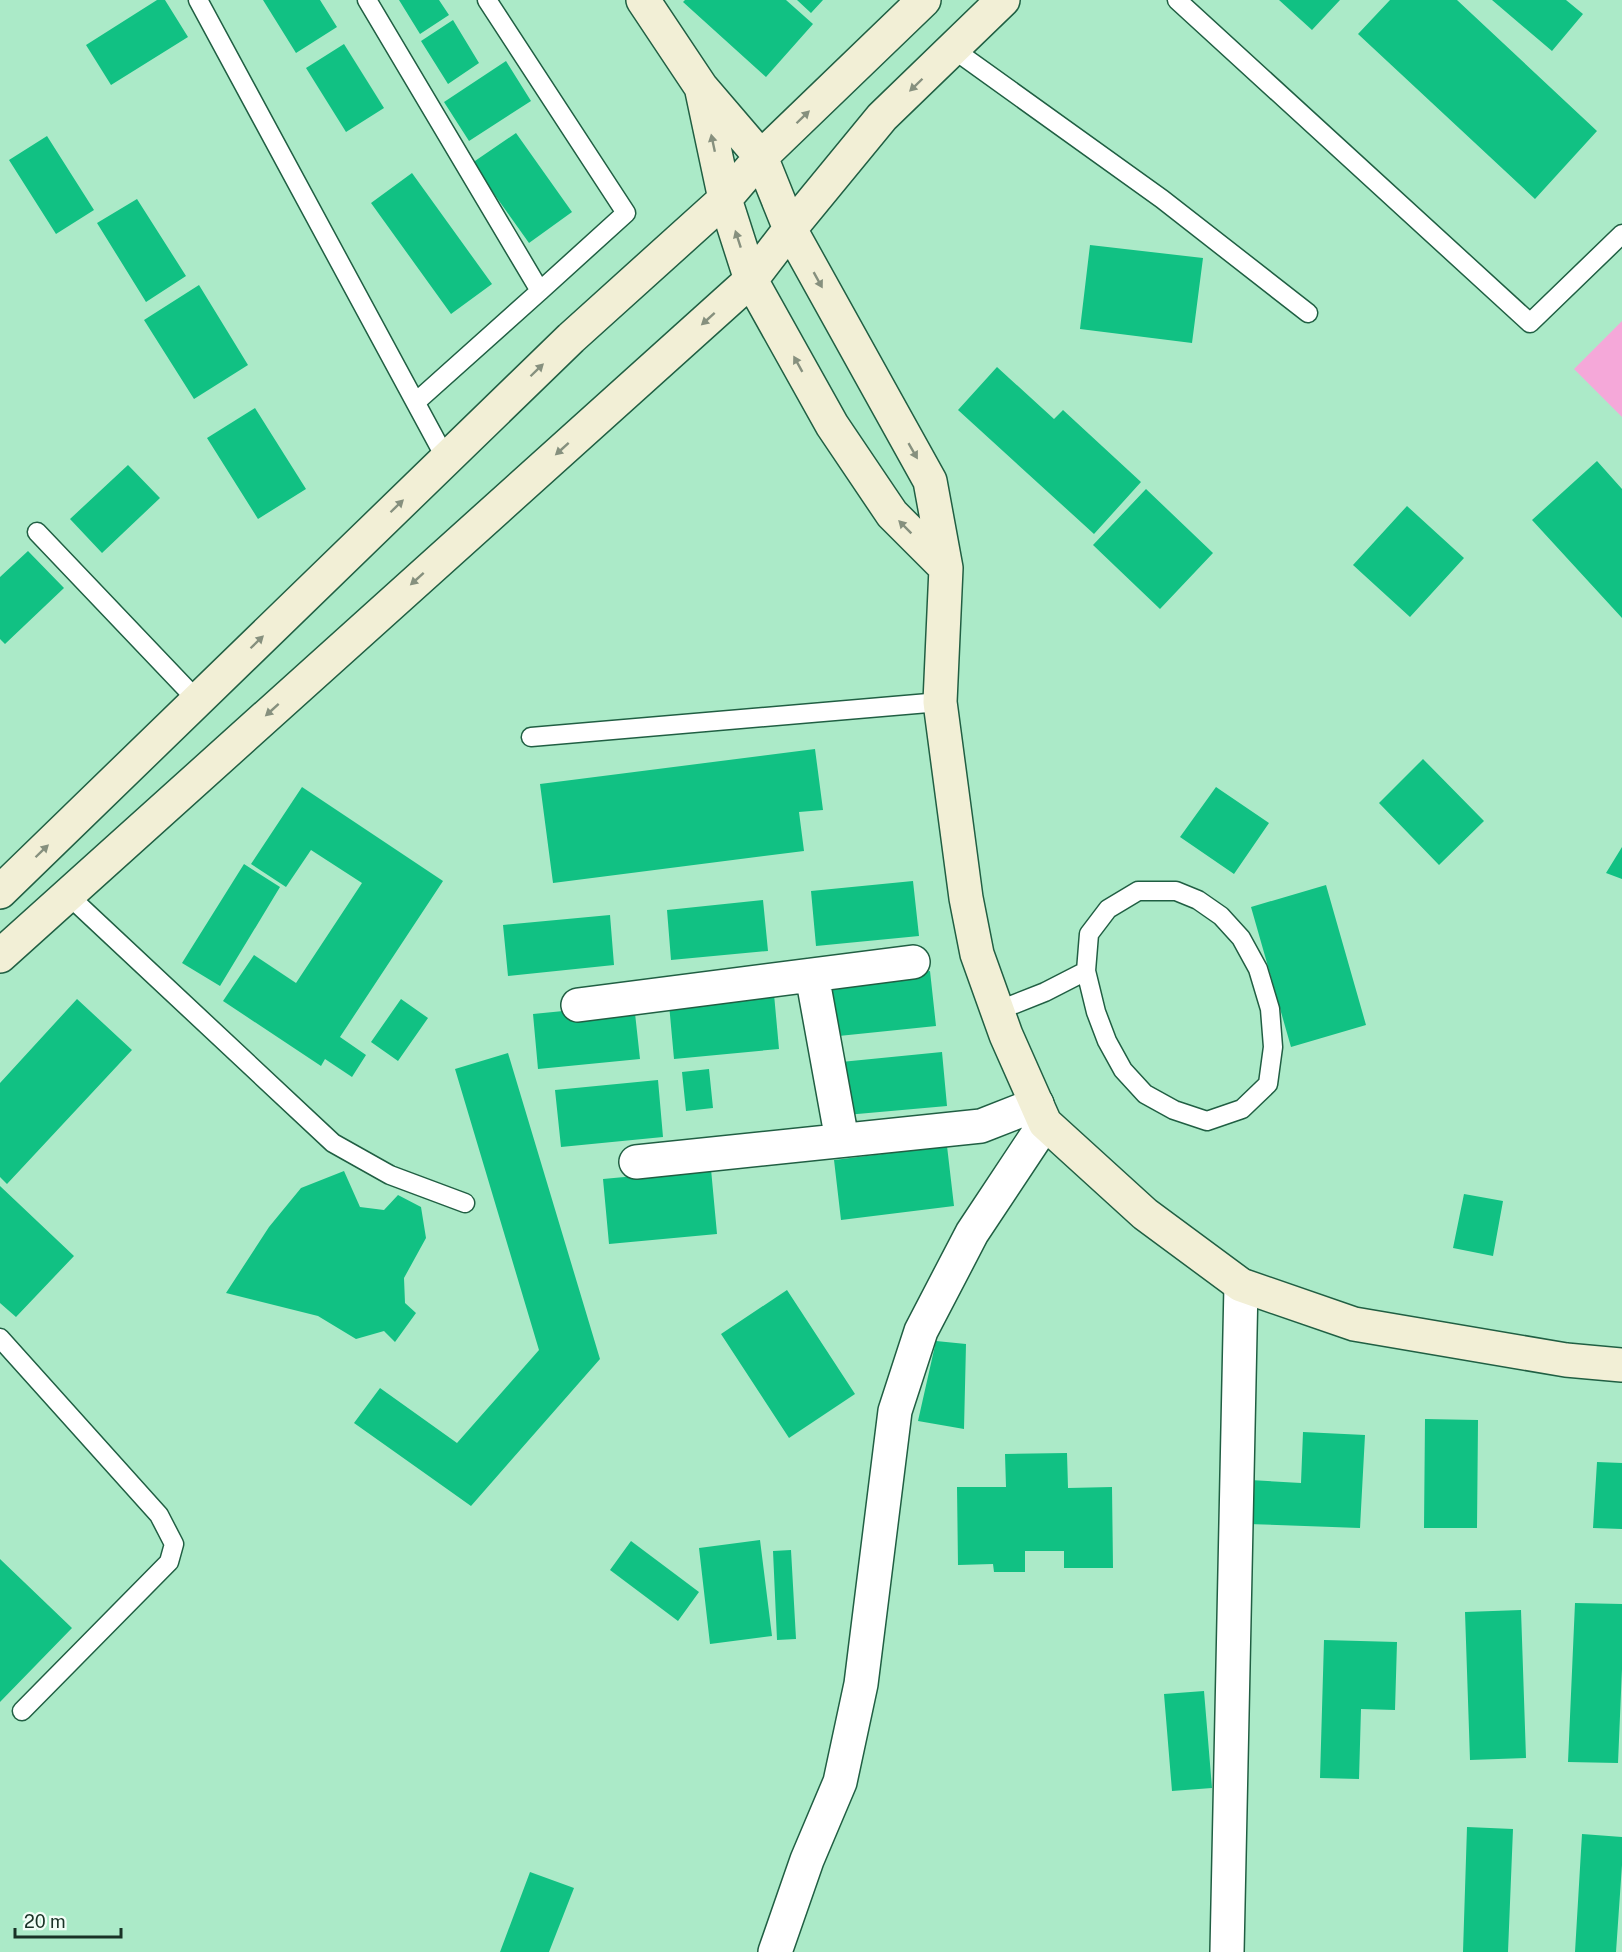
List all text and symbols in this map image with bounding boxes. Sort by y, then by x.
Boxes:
one-way arrow [909,78,924,91]
one-way arrow [795,110,809,124]
one-way arrow [708,133,717,152]
one-way arrow [733,230,742,248]
one-way arrow [813,272,823,289]
one-way arrow [700,312,715,326]
one-way arrow [793,355,803,372]
one-way arrow [530,364,544,378]
one-way arrow [555,442,570,456]
one-way arrow [908,442,918,459]
one-way arrow [390,500,404,514]
one-way arrow [898,519,912,534]
one-way arrow [410,572,425,586]
one-way arrow [250,635,265,649]
one-way arrow [265,703,280,717]
one-way arrow [34,844,49,858]
scale bar [15,1901,122,1939]
text: 20 m [24,1911,66,1932]

